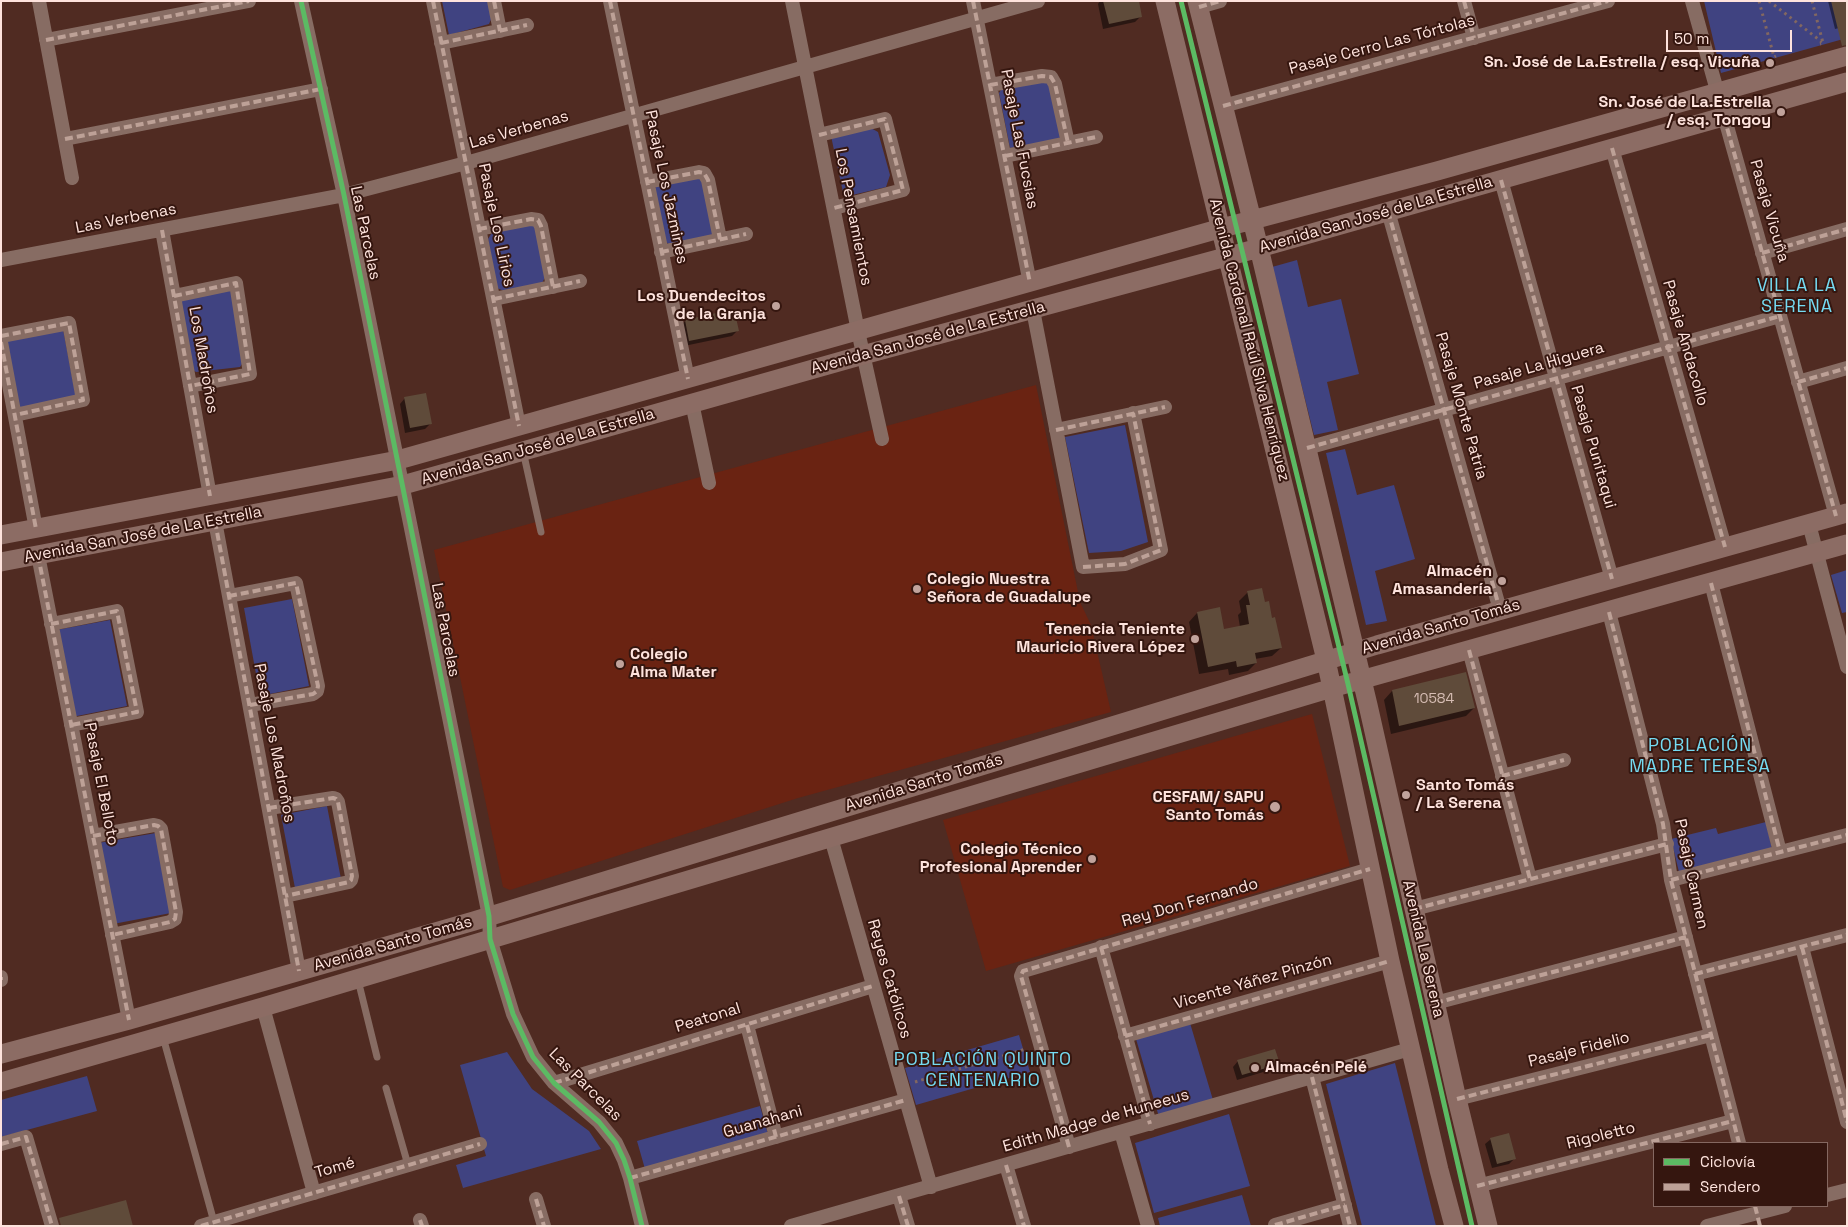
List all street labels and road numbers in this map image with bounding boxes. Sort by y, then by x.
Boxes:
street label: Pasaje Cerro Las Tórtolas [1287,11,1477,79]
street label: Pasaje Las Fucsias [996,67,1042,211]
street label: Las Verbenas [467,107,571,153]
street label: Pasaje Los Jazmines [640,108,692,266]
street label: Los Pensamientos [830,147,876,287]
street label: Pasaje Vicuña [1745,157,1793,265]
street label: Pasaje Los Lirios [474,162,518,288]
street label: Avenida San José de La Estrella [1257,172,1495,258]
street label: Las Parcelas [346,184,384,282]
street label: Avenida Cardenal Raúl Silva Henríquez [1205,197,1293,483]
street label: Las Verbenas [74,200,178,238]
street label: Pasaje Andacollo [1658,278,1712,408]
street label: Avenida San José de La Estrella [809,297,1047,379]
street label: Los Madroños [184,305,222,415]
street label: Pasaje Monte Patria [1431,330,1491,482]
street label: Pasaje La Higuera [1472,338,1606,394]
street label: Pasaje Punitaqui [1566,383,1620,511]
street label: Avenida San José de La Estrella [419,404,657,490]
street label: Avenida San José de La Estrella [23,503,263,567]
street label: Las Parcelas [426,581,464,679]
street label: Avenida Santo Tomás [1360,595,1522,659]
street label: Pasaje Los Madroños [249,662,299,824]
street label: Pasaje El Belloto [80,721,122,847]
street label: Avenida Santo Tomás [843,750,1005,816]
street label: Pasaje Carmen [1670,817,1712,931]
street label: Rey Don Fernando [1120,874,1260,932]
street label: Avenida La Serena [1398,878,1448,1020]
street label: Avenida Santo Tomás [312,912,474,976]
street label: Reyes Católicos [863,917,915,1041]
street label: Vicente Yáñez Pinzón [1172,950,1334,1014]
street label: Peatonal [673,999,743,1037]
street label: Pasaje Fidelio [1526,1028,1632,1072]
street label: Las Parcelas [545,1045,625,1125]
street label: Edith Madge de Huneeus [1001,1085,1191,1157]
street label: Guanahani [721,1102,805,1142]
street label: Rigoletto [1565,1118,1637,1154]
street label: Tomé [313,1153,357,1183]

